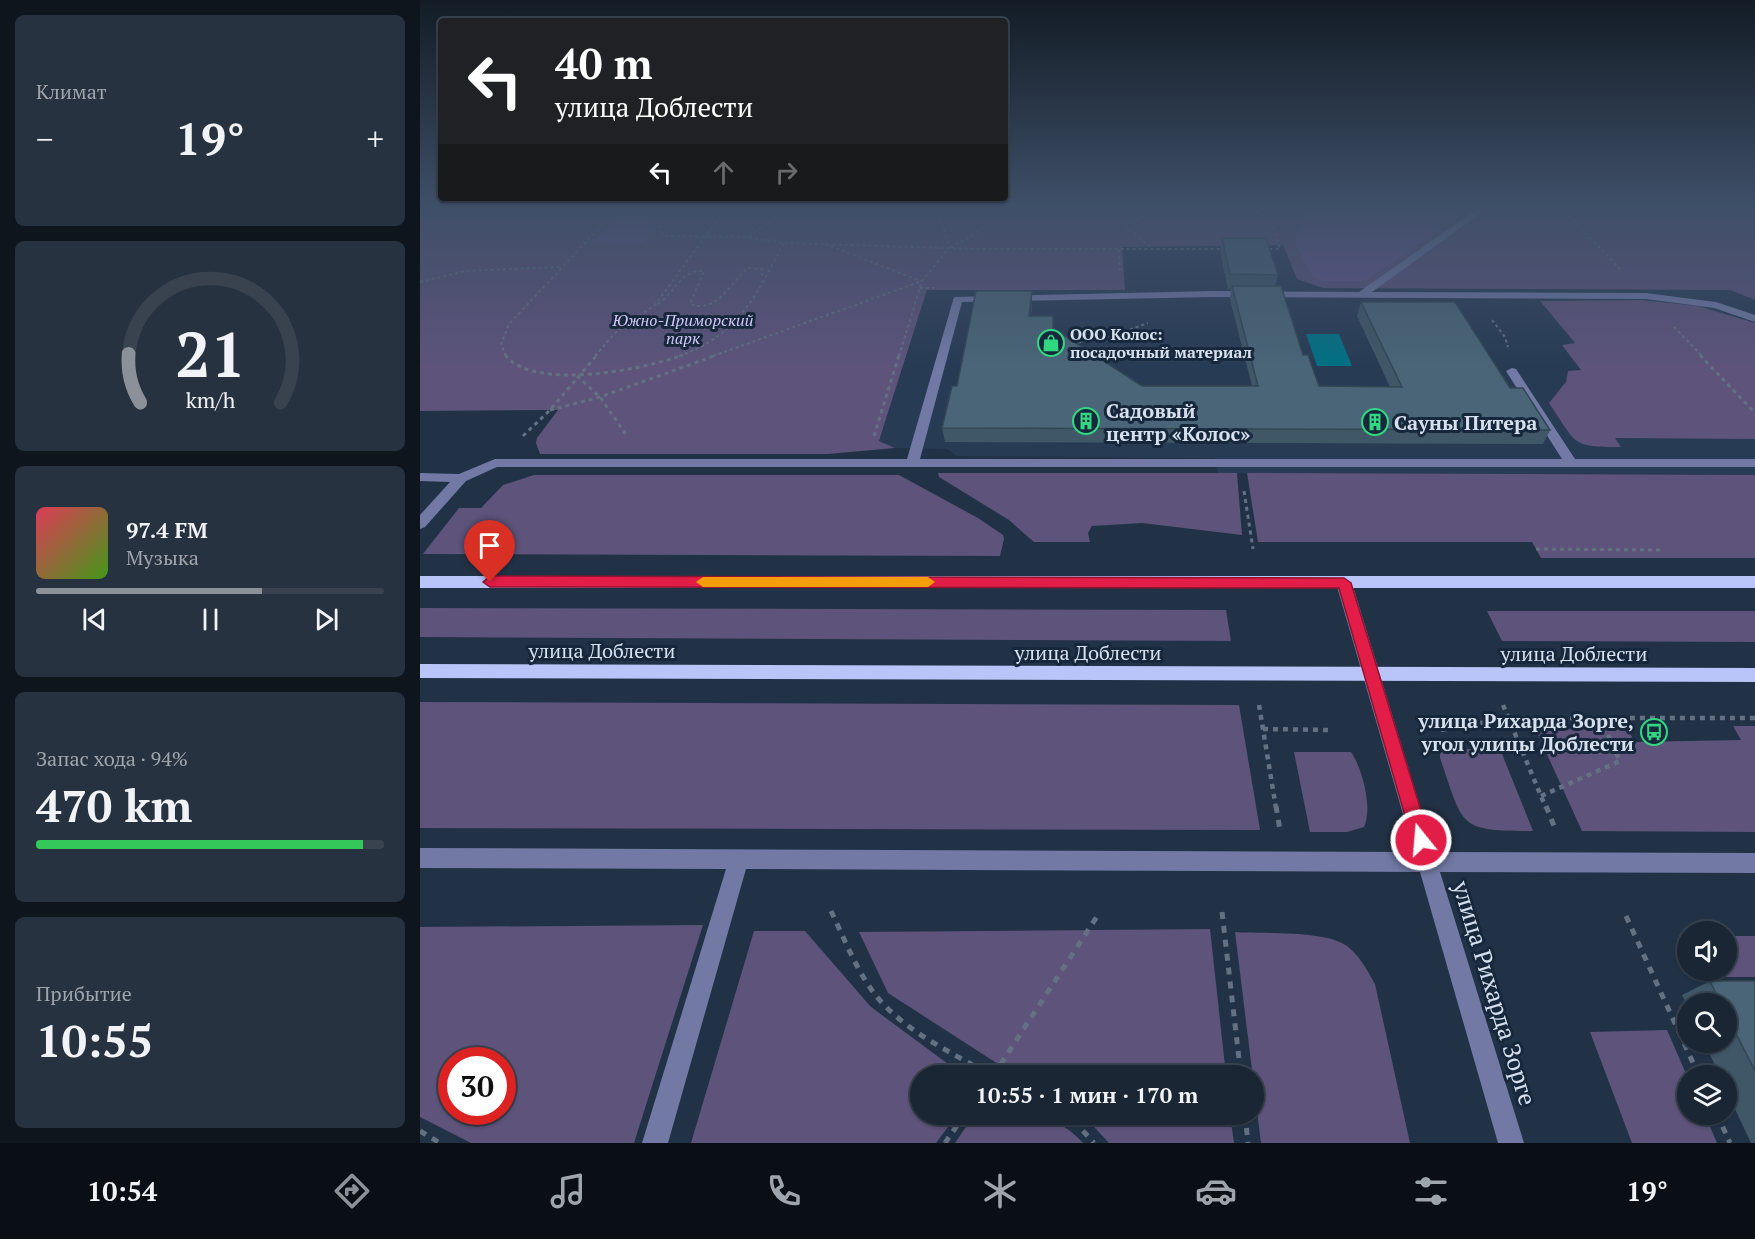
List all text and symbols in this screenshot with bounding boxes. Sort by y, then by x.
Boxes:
text: 40 m [555,35,653,91]
icon: left [456,42,534,120]
text: Климат [36,78,107,105]
text: улица Доблести [555,89,753,125]
text: 19° [175,108,245,168]
text: − [36,117,54,160]
text: + [366,117,384,160]
icon: left [644,156,677,189]
icon: ahead [707,156,740,189]
icon: right [770,156,803,189]
park label: Южно-Приморский парк [612,309,754,349]
text: 21 [175,312,245,395]
place label: ООО Колос: посадочный материал [1070,323,1252,363]
shop icon: ООО Колос: посадочный материал [1036,328,1066,358]
text: km/h [185,386,235,414]
place label: Садовый центр «Колос» [1106,397,1250,447]
building icon: Садовый центр «Колос» [1071,406,1101,436]
building icon: Сауны Питера [1360,407,1390,437]
place label: Сауны Питера [1394,409,1537,436]
text: 97.4 FM [126,515,208,544]
pin [464,520,515,582]
icon: arrive [473,529,506,562]
text: Музыка [126,544,199,571]
icon: previous [78,603,111,636]
icon: pause [194,603,227,636]
icon: next [310,603,343,636]
street label: улица Доблести [528,637,675,664]
street label: улица Доблести [1014,639,1161,666]
street label: улица Доблести [1500,640,1647,667]
place label: улица Рихарда Зорге, угол улицы Доблести [1417,707,1634,757]
bus stop icon: улица Рихарда Зорге, угол улицы Доблести [1639,717,1669,747]
text: Запас хода · 94% [36,745,188,772]
text: 470 km [36,775,192,835]
position arrow [1389,808,1453,872]
street label: улица Рихарда Зорге [1445,876,1544,1109]
map controls [1677,921,1737,1125]
button: sound [1677,921,1737,981]
text: Прибытие [36,980,132,1007]
button: search [1677,993,1737,1053]
text: 10:55 [36,1010,153,1070]
speed limit sign: 30 [438,1047,516,1125]
button: layers [1677,1065,1737,1125]
text: 10:55 · 1 мин · 170 m [976,1080,1198,1109]
icon: directions [331,1170,373,1212]
icon: music [547,1170,589,1212]
icon: phone [763,1170,805,1212]
icon: climate [979,1170,1021,1212]
icon: car [1195,1170,1237,1212]
icon: filters [1410,1170,1452,1212]
text: 10:54 [87,1173,157,1209]
text: 19° [1626,1173,1668,1209]

